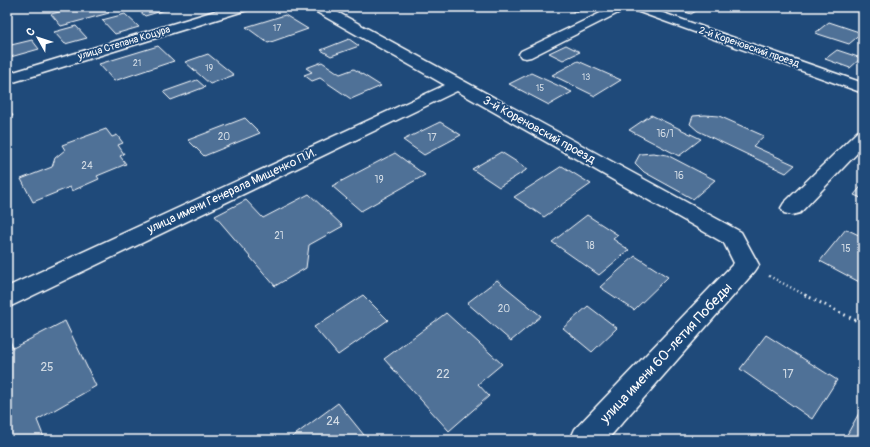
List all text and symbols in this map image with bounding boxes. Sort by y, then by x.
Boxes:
north arrow [18,18,58,58]
street label: улица Степана Коцура [75,23,172,63]
house number: 17 [273,23,281,34]
street label: 2-й Кореновский проезд [697,24,801,70]
text: С [23,25,38,39]
house number: 21 [133,58,141,69]
house number: 19 [205,63,213,74]
house number: 13 [582,72,590,83]
house number: 15 [536,83,544,94]
street label: 3-й Кореновский проезд [480,93,599,168]
house number: 16/1 [656,128,674,140]
house number: 20 [218,131,230,143]
house number: 17 [427,132,437,144]
street label: улица имени Генерала Мищенко П.И. [144,145,319,237]
house number: 24 [81,160,93,172]
house number: 16 [674,170,684,182]
house number: 19 [374,174,384,186]
house number: 21 [274,230,284,242]
house number: 18 [586,240,594,252]
house number: 15 [841,243,851,255]
street label: улица имени 60-летия Победы [596,279,735,427]
house number: 20 [498,303,510,315]
house number: 25 [40,360,54,375]
house number: 22 [436,367,450,382]
house number: 17 [782,367,794,382]
house number: 24 [326,414,340,429]

